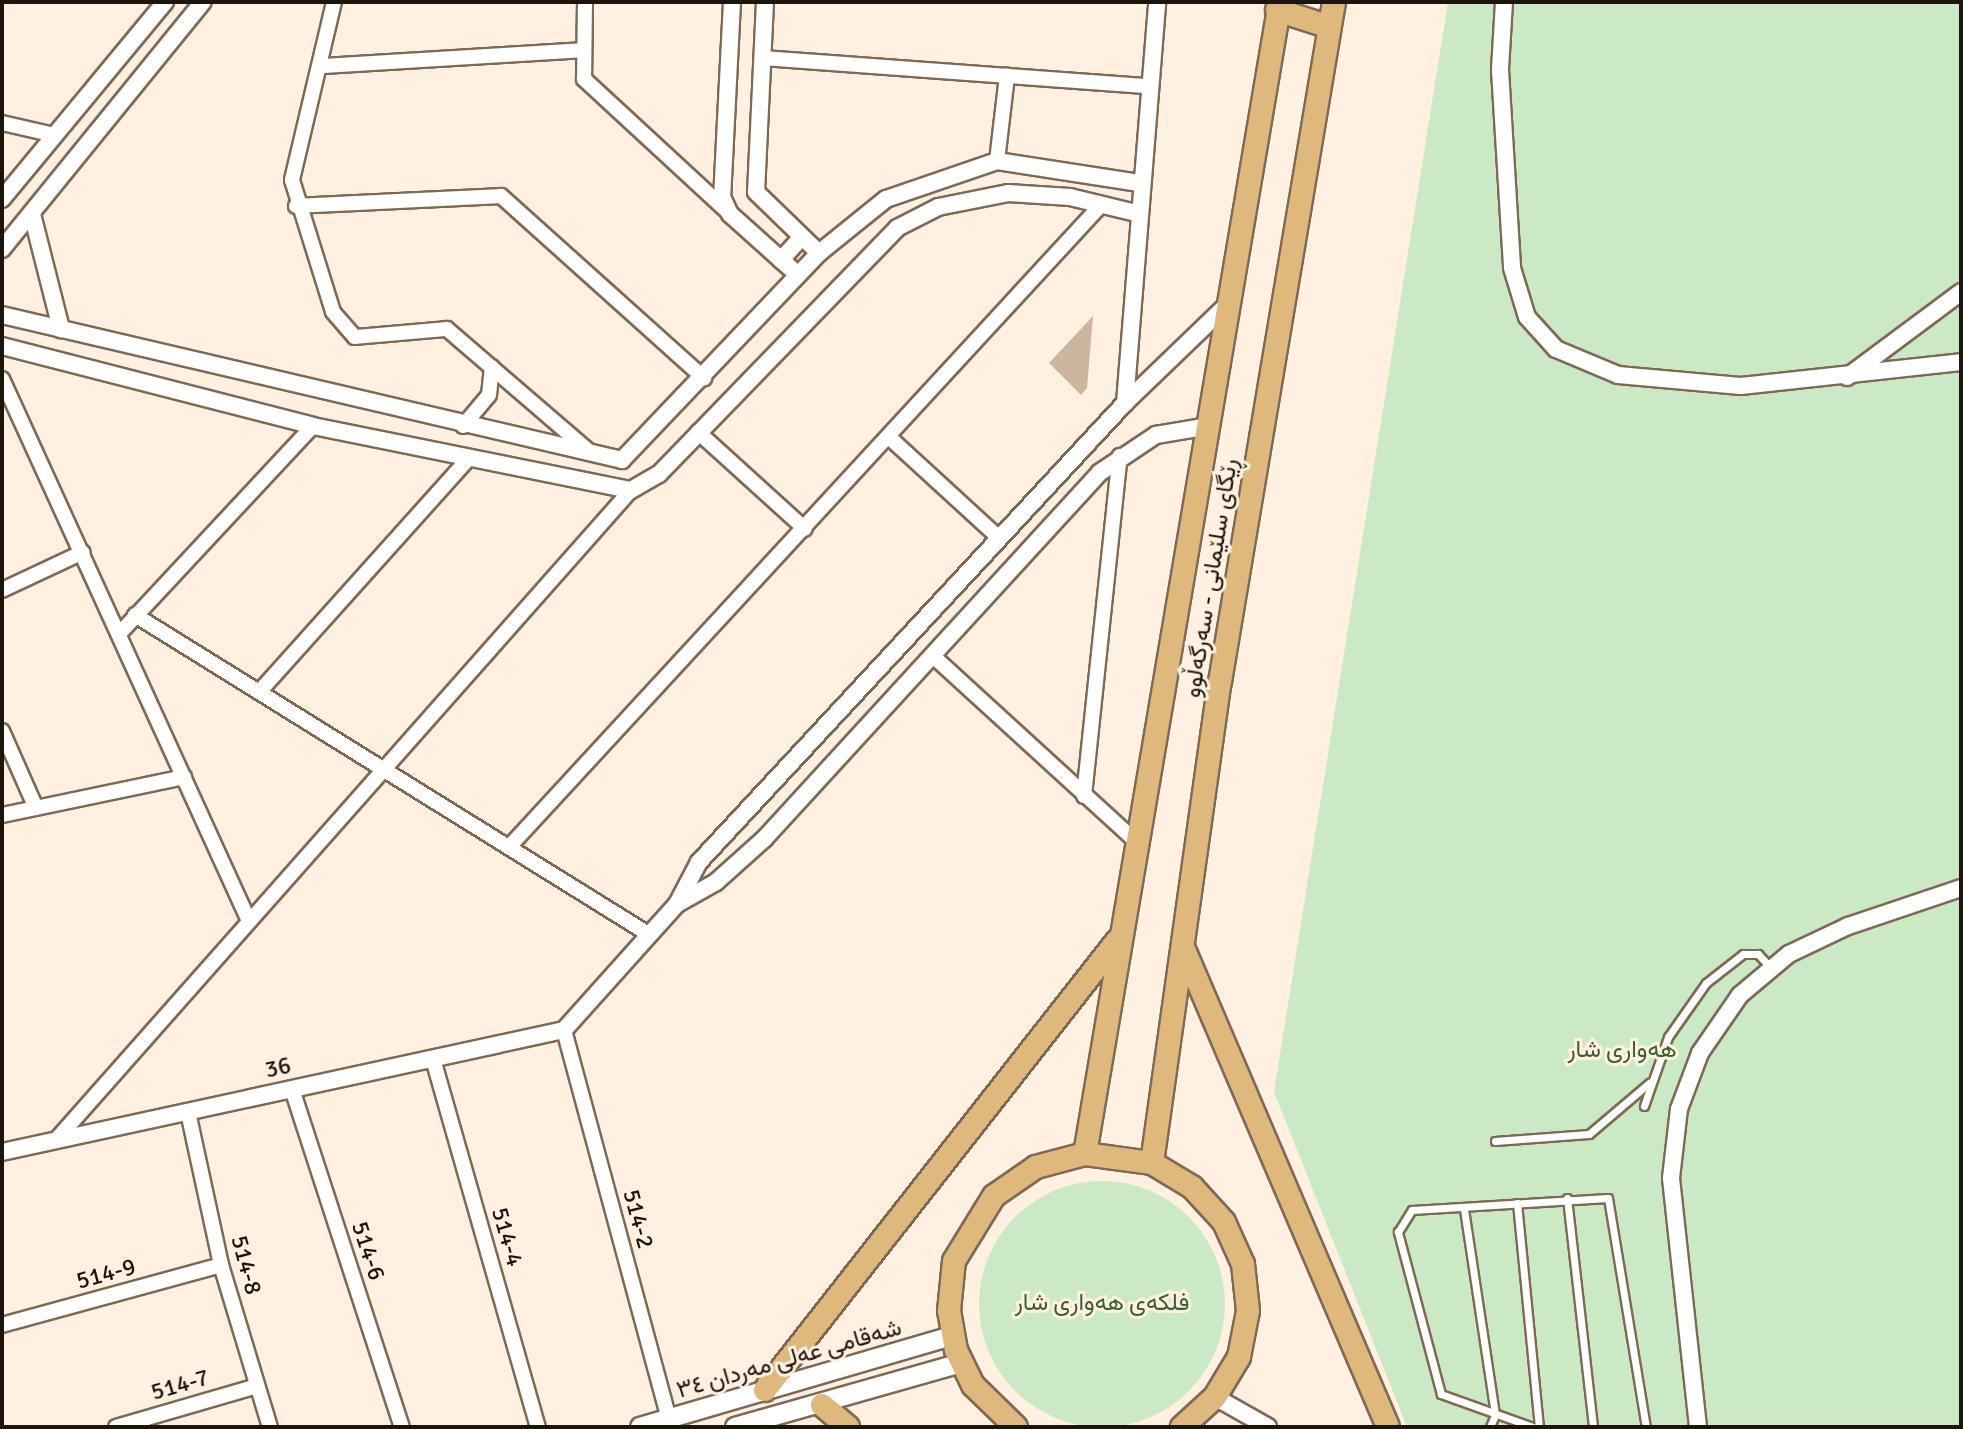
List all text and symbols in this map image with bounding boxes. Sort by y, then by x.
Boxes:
street label: ڕێگای سلێمانی - سەرگەڵوو [1178,456,1244,700]
park label: هەواری شار [1567,1036,1677,1064]
street label: 36 [262,1051,294,1085]
street label: 514-2 [616,1186,660,1252]
street label: 514-4 [485,1204,529,1270]
street label: 514-6 [345,1218,391,1284]
street label: 514-8 [224,1232,268,1298]
street label: 514-9 [73,1252,139,1296]
park label: فلکەی هەواری شار [1015,1289,1189,1317]
street label: شەقامی عەلی مەردان ٣٤ [673,1313,905,1405]
street label: 514-7 [148,1363,212,1407]

